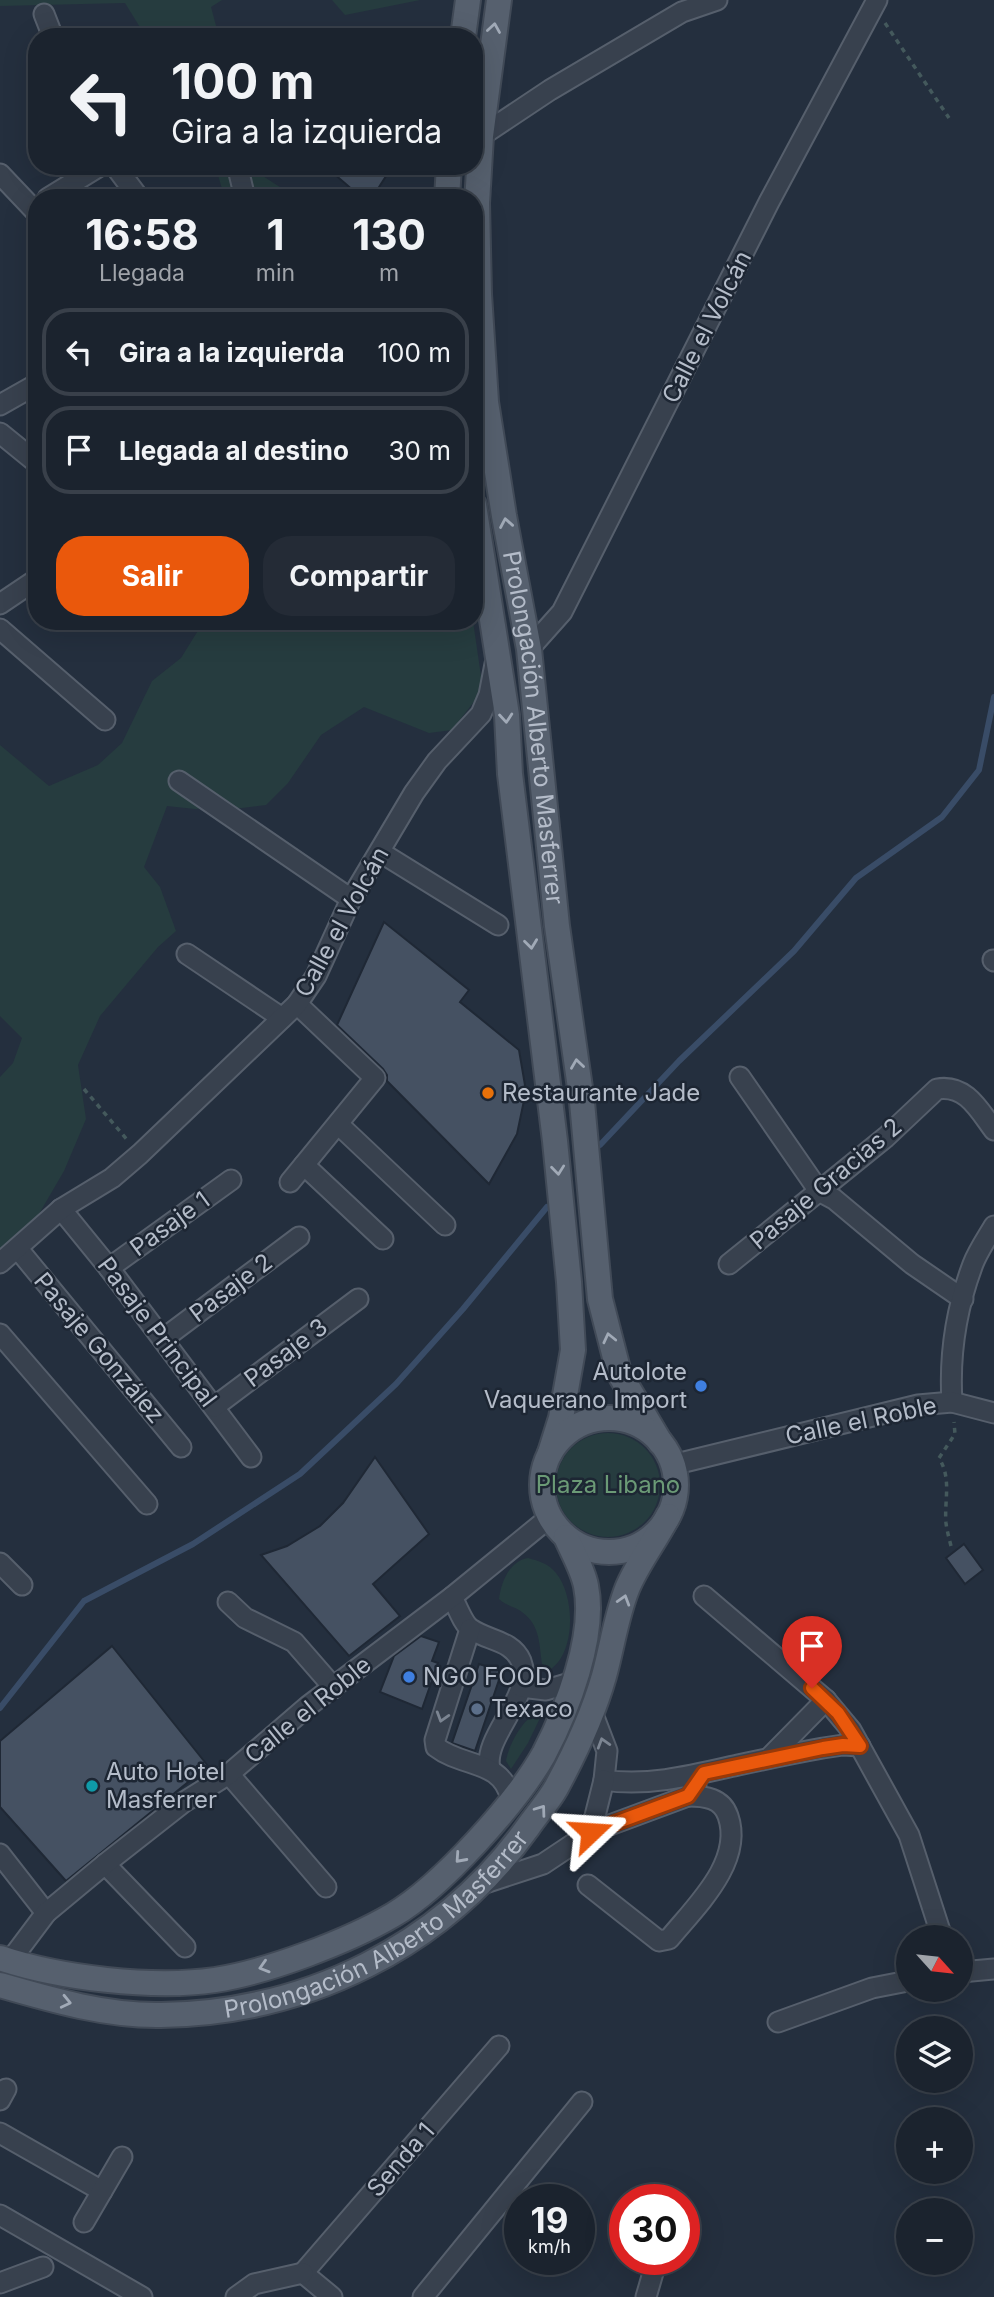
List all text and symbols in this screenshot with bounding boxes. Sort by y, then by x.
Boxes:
one-way arrow [486,22,501,34]
text: 100 m [171,52,315,111]
icon: left [56,56,147,147]
text: Gira a la izquierda [171,112,442,151]
text: 16:58 [85,209,199,260]
text: 1 [266,209,285,260]
text: 130 [352,209,426,260]
street label: Calle el Volcán [656,246,757,408]
text: Llegada [99,259,185,287]
text: min [256,259,295,287]
text: m [379,259,399,287]
icon: left [60,333,98,371]
text: Gira a la izquierda [119,337,345,368]
text: 100 m [378,337,451,368]
icon: arrive [60,431,98,469]
text: Llegada al destino [119,435,349,466]
text: 30 m [388,435,451,466]
one-way arrow [499,517,514,529]
button: Salir [56,536,249,616]
button: Compartir [263,536,455,616]
street label: Prolongación Alberto Masferrer [497,549,570,906]
one-way arrow [498,713,513,724]
street label: Calle el Volcán [288,842,395,1002]
one-way arrow [523,938,538,950]
one-way arrow [570,1058,585,1069]
place label: Restaurante Jade [502,1078,700,1107]
marker: Restaurante Jade [480,1085,496,1101]
street label: Pasaje Gracias 2 [744,1112,907,1255]
one-way arrow [550,1165,565,1176]
street label: Pasaje 1 [124,1185,215,1262]
street label: Pasaje 2 [184,1247,278,1328]
street label: Pasaje Principal [92,1251,223,1412]
street label: Pasaje González [28,1267,171,1429]
street label: Pasaje 3 [239,1312,333,1393]
one-way arrow [603,1332,617,1344]
place label: Autolote Vaquerano Import [484,1357,687,1414]
marker: Autolote Vaquerano Import [693,1378,709,1394]
street label: Calle el Roble [783,1390,939,1451]
park label: Plaza Libano [536,1470,680,1499]
one-way arrow [615,1594,630,1606]
pin [782,1616,842,1688]
icon: arrive [793,1627,831,1665]
street label: Calle el Roble [239,1650,377,1769]
place label: NGO FOOD [423,1662,552,1691]
marker: NGO FOOD [401,1669,417,1685]
place label: Texaco [491,1694,573,1723]
marker: Texaco [469,1701,485,1717]
one-way arrow [436,1711,451,1723]
one-way arrow [597,1737,612,1749]
place label: Auto Hotel Masferrer [106,1757,225,1814]
marker: Auto Hotel Masferrer [84,1778,100,1794]
position arrow [554,1795,628,1869]
one-way arrow [532,1805,545,1818]
street label: Prolongación Alberto Masferrer [222,1825,534,2024]
one-way arrow [456,1850,468,1863]
north arrow [896,1925,973,2002]
map controls [896,1925,973,2275]
one-way arrow [258,1959,270,1974]
one-way arrow [60,1994,72,2008]
button: layers [896,2016,973,2093]
button: + [896,2107,973,2184]
street label: Senda 1 [361,2117,441,2202]
speed limit sign: 30 [609,2184,700,2275]
button: − [896,2198,973,2275]
text: 19 [531,2199,568,2241]
text: km/h [528,2236,571,2257]

